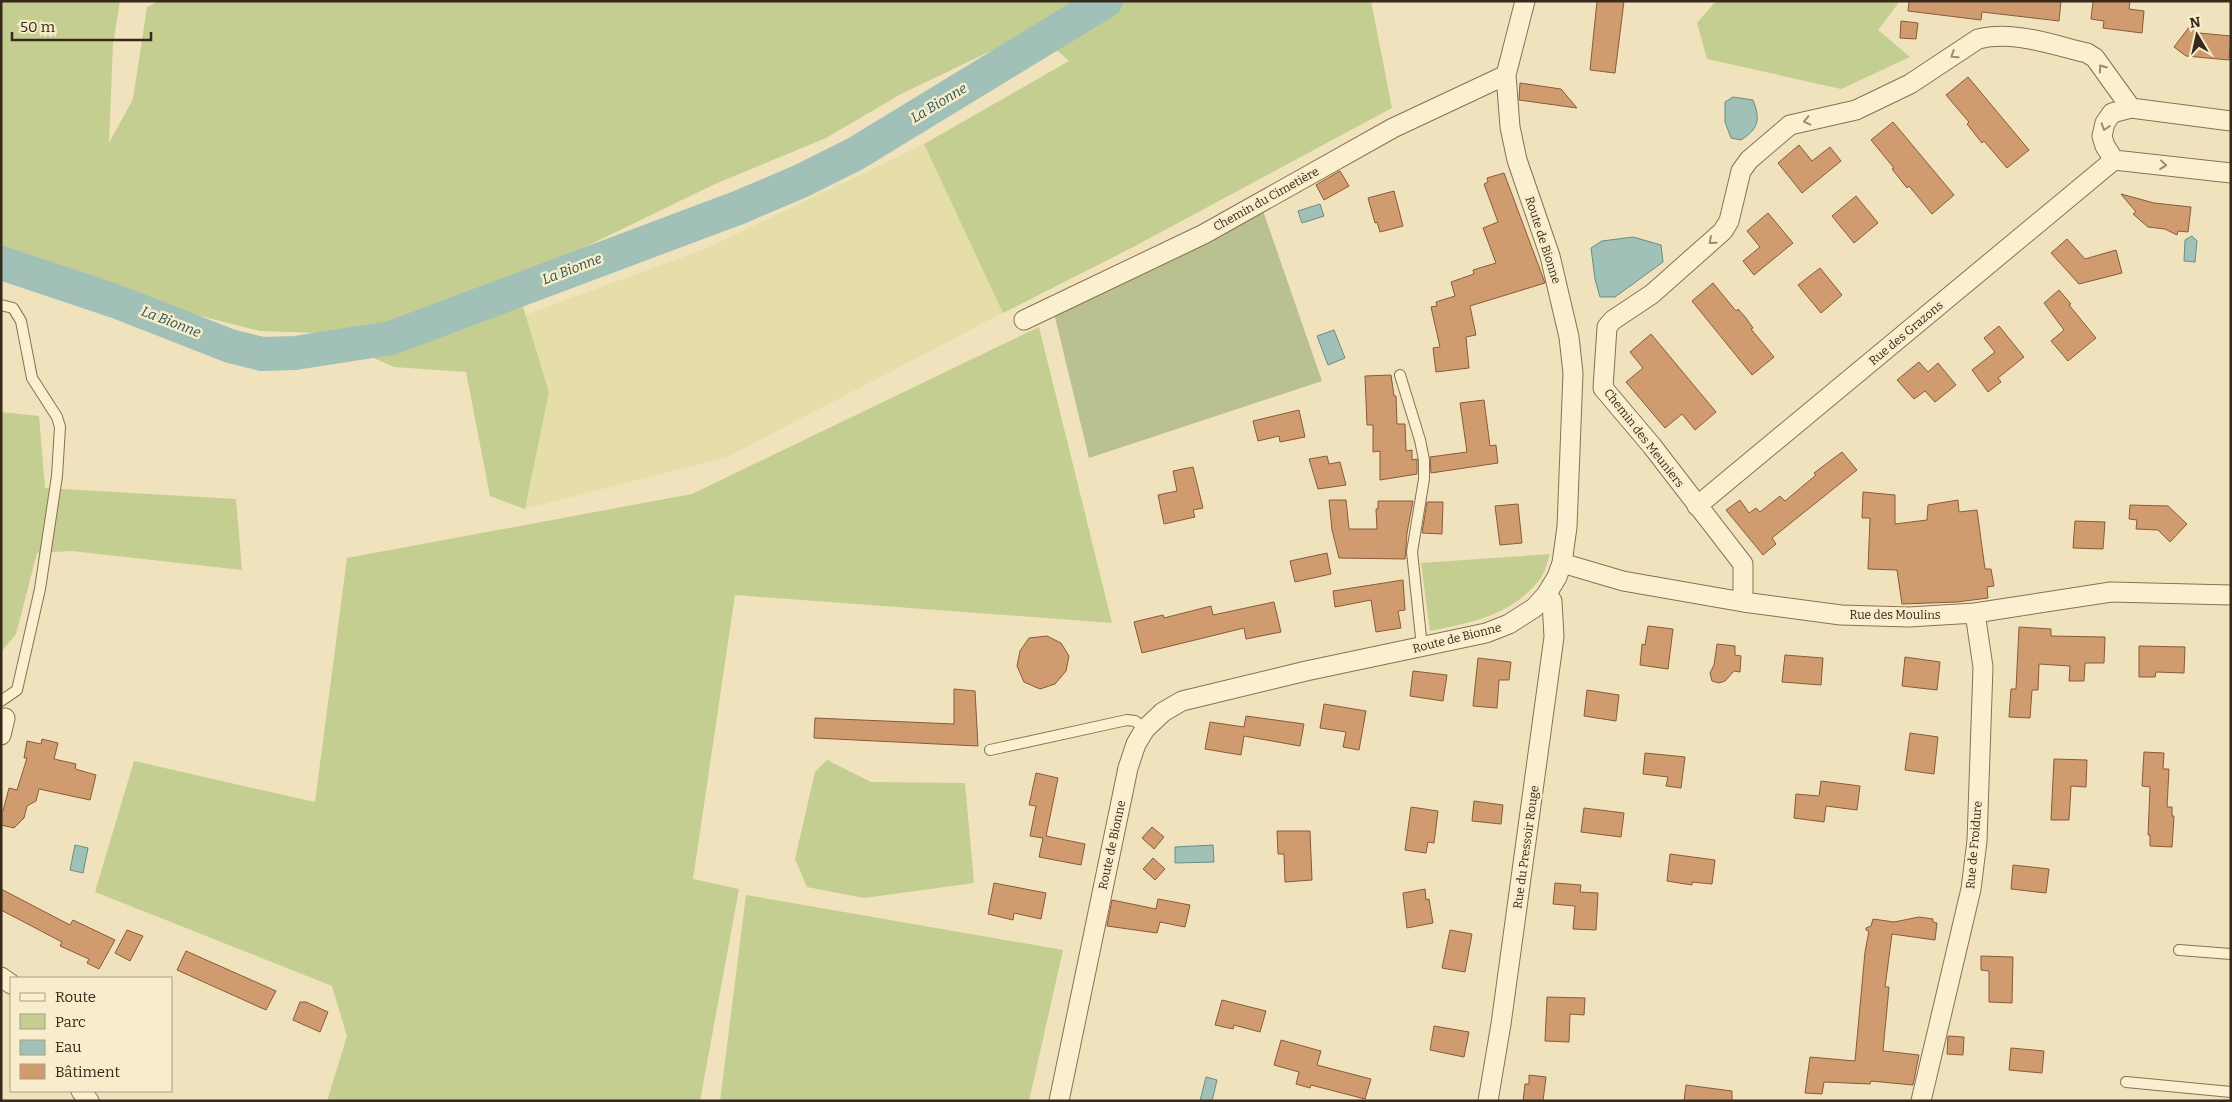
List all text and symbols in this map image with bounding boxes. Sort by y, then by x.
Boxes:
scale bar [12,10,151,42]
north arrow [2172,10,2222,60]
text: N [2188,13,2202,32]
text: 50 m [20,18,56,36]
one-way arrow [1950,49,1959,58]
one-way arrow [2100,65,2108,74]
water label: La Bionne [908,80,970,126]
one-way arrow [1802,115,1811,126]
one-way arrow [2101,123,2111,131]
one-way arrow [2159,159,2167,170]
street label: Chemin du Cimetière [1211,164,1321,234]
street label: Route de Bionne [1522,195,1564,285]
one-way arrow [1709,235,1718,244]
water label: La Bionne [540,250,604,288]
street label: Rue des Grazons [1866,298,1946,368]
water label: La Bionne [139,303,203,341]
street label: Chemin des Meuniers [1601,386,1687,490]
street label: Rue des Moulins [1849,608,1941,622]
street label: Route de Bionne [1411,620,1503,656]
street label: Rue du Pressoir Rouge [1510,784,1542,910]
street label: Route de Bionne [1096,799,1128,891]
street label: Rue de Froidure [1963,800,1985,890]
legend [10,977,172,1092]
text: Route [55,988,96,1006]
text: Parc [55,1013,86,1031]
text: Eau [55,1038,82,1056]
text: Bâtiment [55,1063,120,1081]

